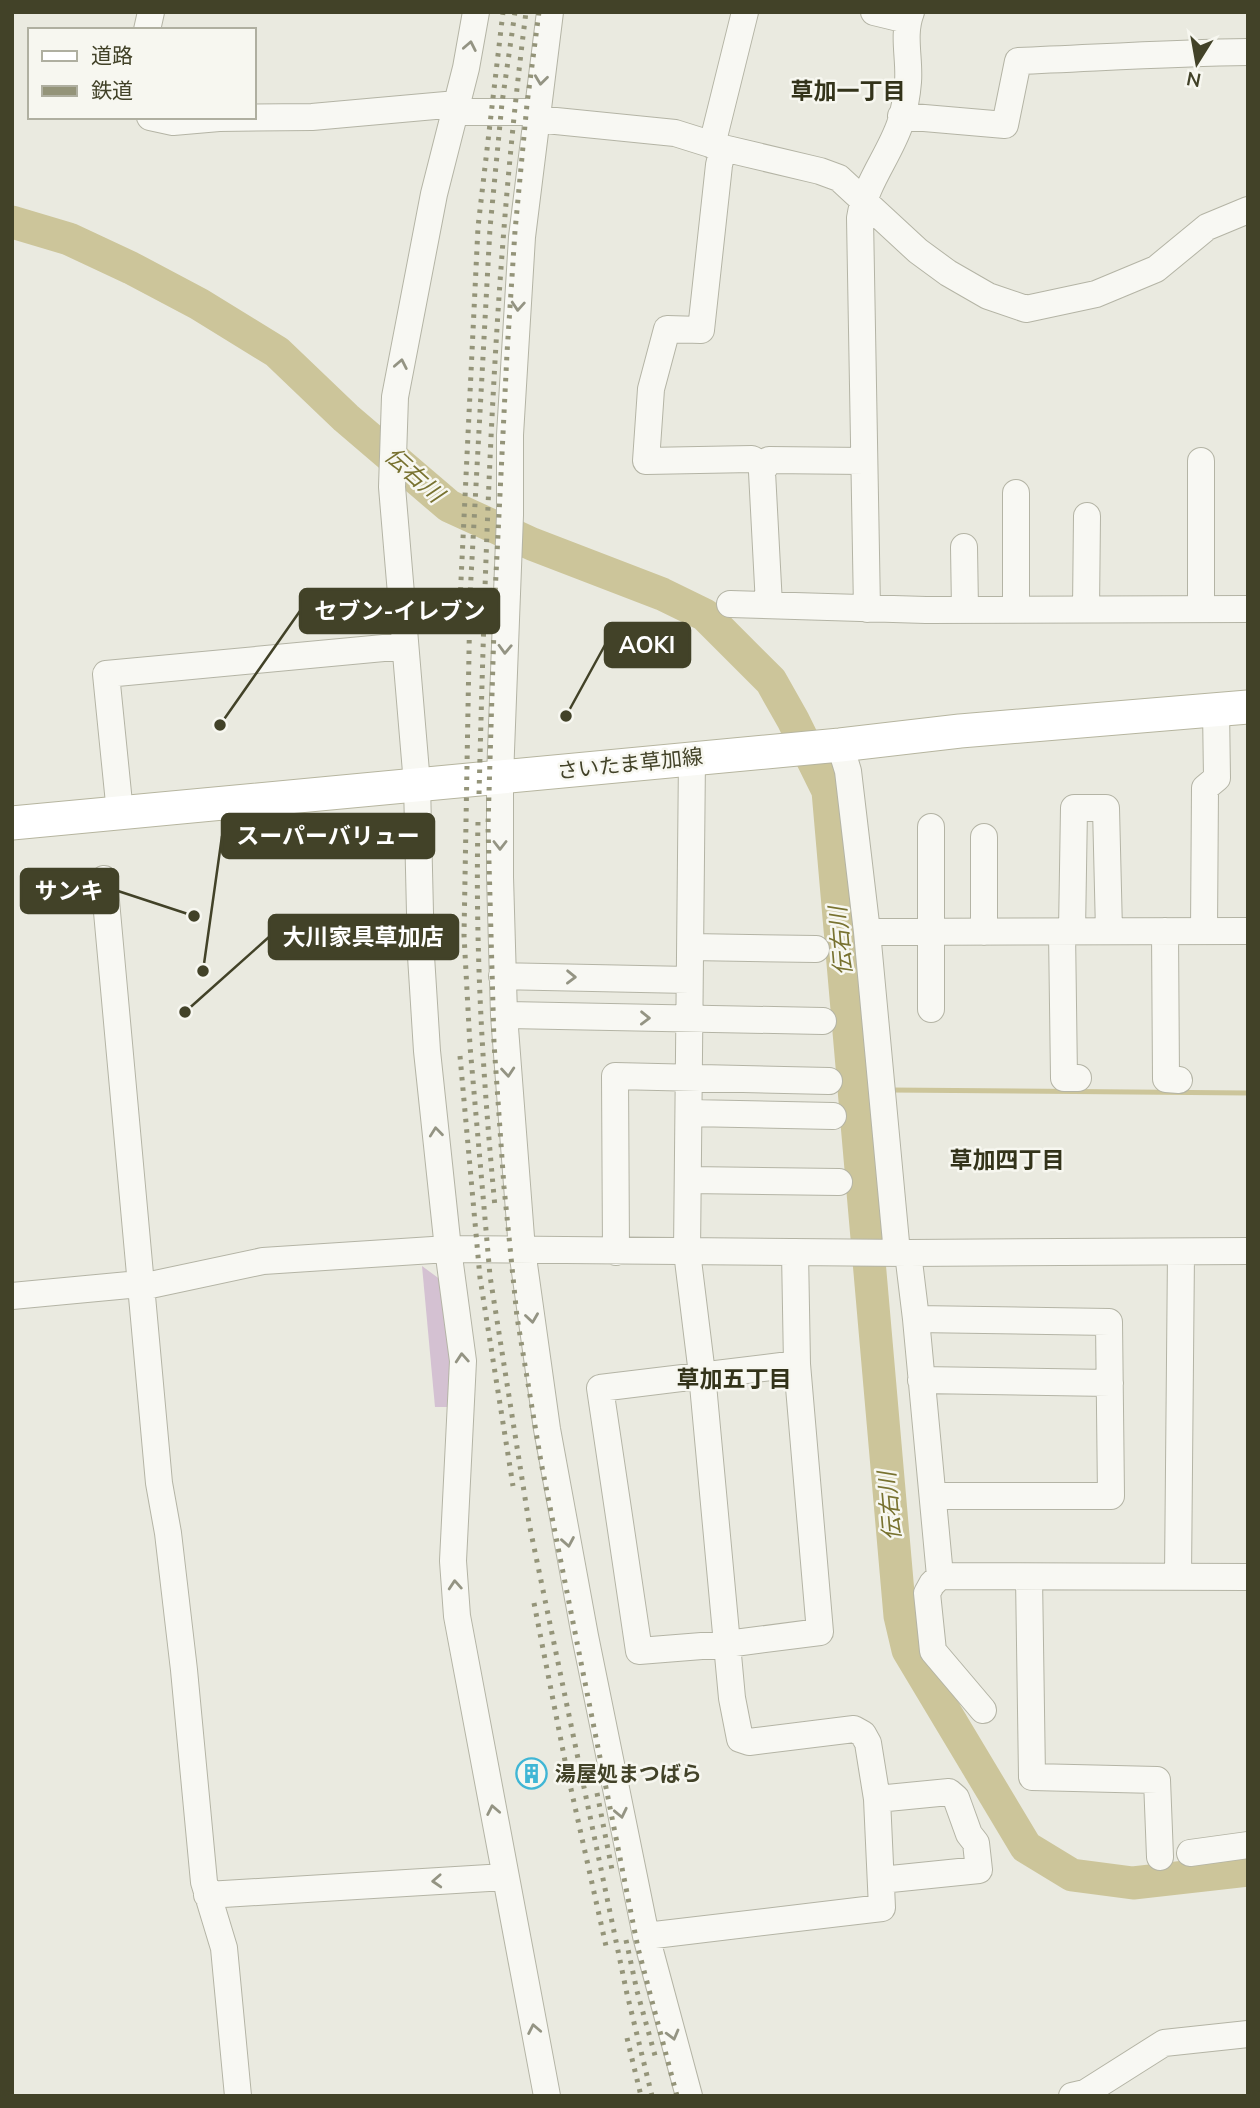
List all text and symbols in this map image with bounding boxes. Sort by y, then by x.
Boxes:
legend [28,28,256,119]
north arrow [1162,28,1232,98]
one-way arrow [462,40,477,52]
text: 道路 [91,42,133,70]
text: N [1184,65,1203,93]
one-way arrow [534,74,549,86]
district label: 草加一丁目 [791,76,906,107]
text: 鉄道 [91,77,133,105]
one-way arrow [510,301,525,312]
one-way arrow [393,358,408,370]
water label: 伝右川 [378,440,452,512]
callout: セブン-イレブン [300,589,499,633]
text: セブン-イレブン [315,596,485,627]
callout: AOKI [605,623,690,667]
text: AOKI [619,630,675,661]
one-way arrow [497,644,512,655]
street label: さいたま草加線 [556,742,704,786]
callout: スーパーバリュー [222,814,434,858]
text: スーパーバリュー [236,821,420,852]
one-way arrow [492,840,508,851]
callout: サンキ [21,869,118,913]
text: サンキ [35,876,104,907]
water label: 伝右川 [822,902,859,977]
callout: 大川家具草加店 [269,915,458,959]
text: 大川家具草加店 [283,922,444,953]
one-way arrow [565,970,576,985]
one-way arrow [641,1010,651,1026]
one-way arrow [500,1067,515,1078]
one-way arrow [429,1127,444,1138]
district label: 草加四丁目 [950,1145,1065,1176]
one-way arrow [524,1312,539,1323]
one-way arrow [454,1352,469,1363]
district label: 草加五丁目 [677,1364,792,1395]
water label: 伝右川 [871,1467,908,1542]
one-way arrow [560,1536,575,1548]
one-way arrow [448,1580,463,1591]
building icon: 湯屋処まつばら [515,1757,549,1791]
place label: 湯屋処まつばら [555,1760,702,1788]
one-way arrow [486,1804,501,1816]
one-way arrow [613,1807,628,1819]
one-way arrow [431,1873,442,1888]
one-way arrow [528,2023,543,2035]
one-way arrow [665,2029,679,2041]

